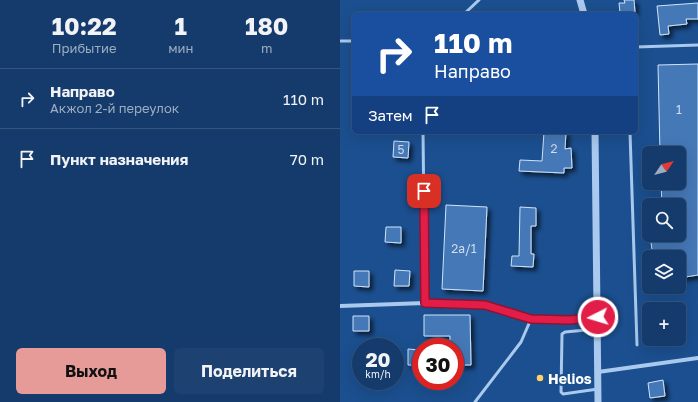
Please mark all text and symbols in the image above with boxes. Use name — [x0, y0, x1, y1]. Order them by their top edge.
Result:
text: 10:22 — [52, 11, 117, 40]
text: 1 — [175, 11, 187, 40]
text: 180 — [245, 11, 288, 40]
text: 110 m — [434, 26, 513, 59]
icon: right — [368, 28, 420, 80]
text: Прибытие — [52, 40, 116, 56]
text: мин — [168, 40, 193, 56]
text: m — [261, 40, 272, 56]
text: Направо — [434, 60, 511, 82]
text: Направо — [50, 82, 115, 100]
icon: right — [16, 88, 38, 110]
text: 110 m — [283, 90, 324, 108]
text: Акжол 2-й переулок — [50, 100, 179, 116]
house number: 1 — [676, 102, 682, 117]
icon: arrive — [421, 104, 443, 126]
text: Затем — [368, 106, 413, 124]
house number: 2 — [551, 141, 558, 156]
house number: 5 — [398, 142, 405, 157]
north arrow — [642, 146, 686, 190]
map controls — [642, 146, 686, 346]
icon: arrive — [16, 148, 38, 170]
text: Пункт назначения — [50, 150, 188, 168]
text: 70 m — [290, 150, 324, 168]
pin — [407, 174, 441, 208]
icon: arrive — [413, 180, 435, 202]
button: search — [642, 198, 686, 242]
house number: 2а/1 — [451, 241, 477, 256]
button: layers — [642, 250, 686, 294]
position arrow — [577, 296, 619, 338]
button: + — [642, 302, 686, 346]
speed limit sign: 30 — [412, 338, 464, 390]
text: 20 — [365, 347, 391, 371]
button: Выход — [16, 348, 166, 394]
button: Поделиться — [174, 348, 324, 394]
text: km/h — [365, 368, 391, 380]
place label: Helios — [548, 370, 592, 387]
marker: Helios — [535, 373, 545, 383]

